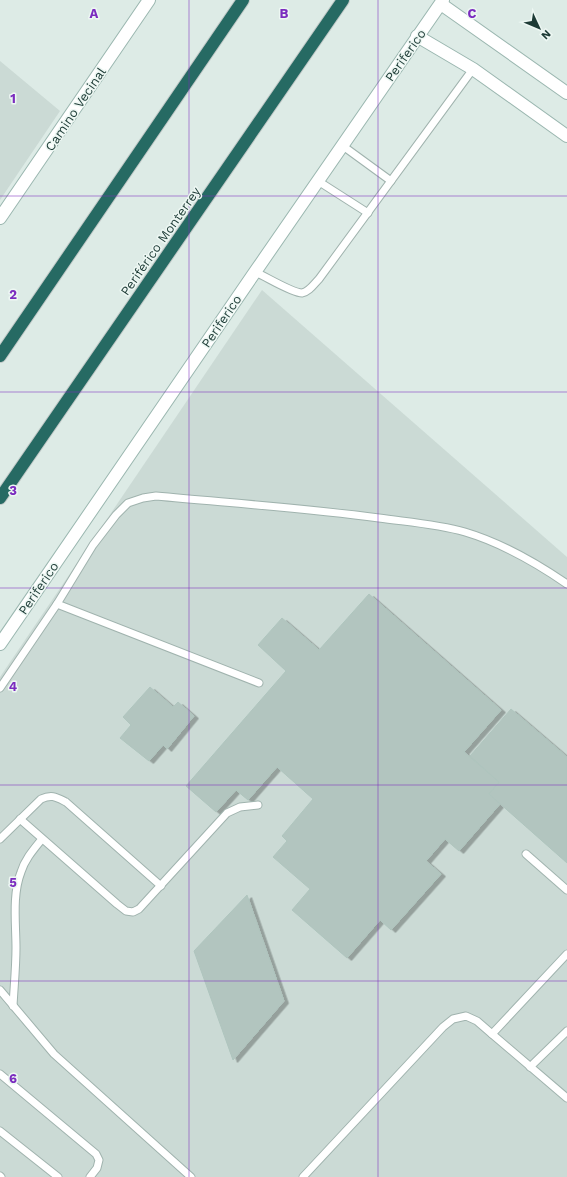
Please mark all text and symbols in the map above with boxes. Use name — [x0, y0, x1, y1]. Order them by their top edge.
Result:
text: A — [90, 6, 99, 21]
text: B — [280, 6, 289, 21]
text: C — [468, 6, 477, 21]
north arrow — [519, 8, 559, 48]
street label: Periferico — [382, 26, 429, 84]
text: N — [538, 27, 553, 42]
street label: Camino Vecinal — [42, 65, 109, 154]
text: 1 — [10, 91, 16, 106]
street label: Periférico Monterrey — [117, 184, 204, 298]
text: 2 — [9, 287, 17, 302]
street label: Periferico — [198, 292, 245, 350]
text: 3 — [9, 483, 17, 498]
street label: Periferico — [15, 559, 62, 617]
text: 4 — [9, 679, 18, 694]
text: 5 — [9, 875, 17, 890]
text: 6 — [9, 1071, 17, 1086]

